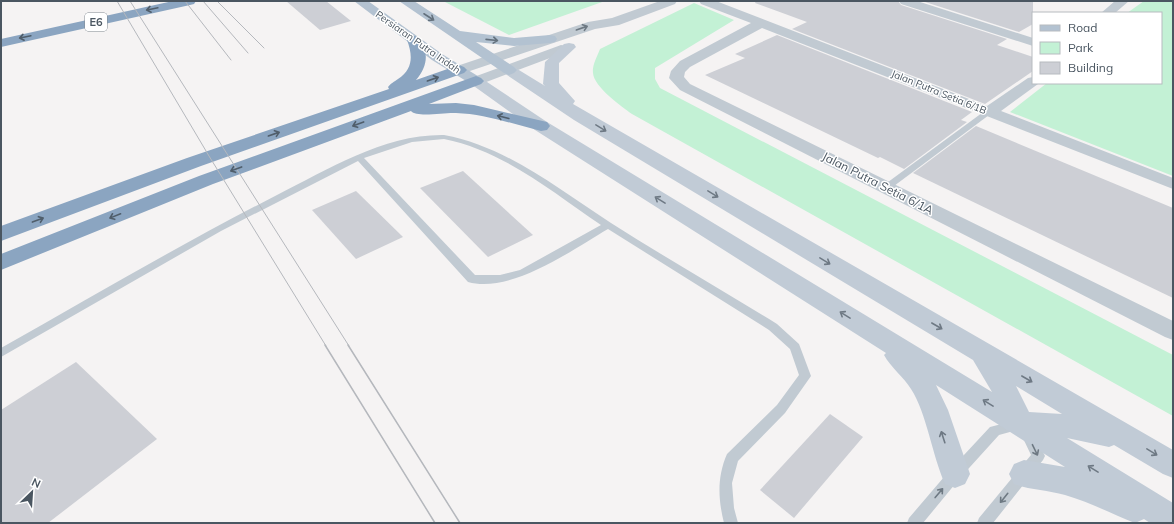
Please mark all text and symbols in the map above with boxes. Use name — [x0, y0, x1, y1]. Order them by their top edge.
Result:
one-way arrow — [146, 6, 159, 14]
street label: Persiaran Putra Indah — [373, 8, 463, 76]
legend — [1032, 12, 1162, 84]
road number: E6 — [85, 13, 107, 31]
one-way arrow — [423, 13, 434, 21]
text: Road — [1068, 20, 1097, 35]
one-way arrow — [575, 24, 587, 32]
one-way arrow — [19, 34, 32, 42]
one-way arrow — [485, 36, 498, 44]
text: Park — [1068, 40, 1094, 55]
text: Building — [1068, 60, 1113, 75]
street label: Jalan Putra Setia 6/1B — [889, 67, 989, 117]
one-way arrow — [427, 75, 440, 82]
one-way arrow — [496, 113, 509, 120]
one-way arrow — [353, 120, 365, 128]
one-way arrow — [595, 124, 606, 132]
one-way arrow — [267, 130, 279, 138]
street label: Jalan Putra Setia 6/1A — [820, 148, 936, 218]
one-way arrow — [231, 165, 243, 173]
one-way arrow — [707, 191, 719, 199]
one-way arrow — [655, 196, 666, 204]
one-way arrow — [110, 213, 122, 221]
one-way arrow — [31, 216, 43, 224]
one-way arrow — [819, 257, 831, 265]
one-way arrow — [839, 310, 851, 318]
one-way arrow — [931, 323, 943, 331]
one-way arrow — [1021, 375, 1033, 383]
one-way arrow — [983, 399, 994, 407]
one-way arrow — [939, 431, 946, 444]
one-way arrow — [1031, 444, 1039, 456]
one-way arrow — [1146, 449, 1158, 457]
one-way arrow — [1088, 465, 1099, 473]
north arrow — [12, 472, 52, 512]
text: N — [30, 475, 43, 491]
one-way arrow — [934, 488, 943, 499]
one-way arrow — [1000, 493, 1008, 504]

